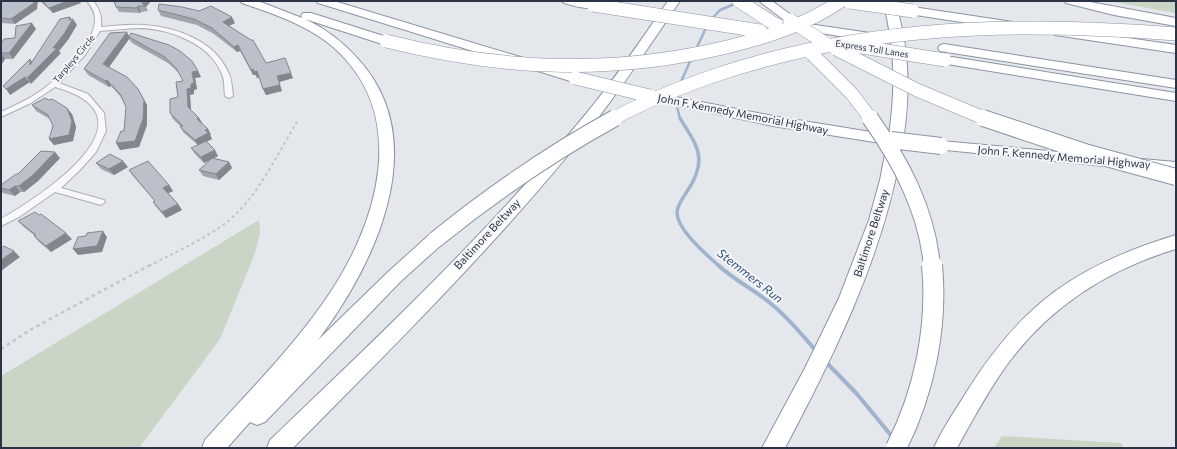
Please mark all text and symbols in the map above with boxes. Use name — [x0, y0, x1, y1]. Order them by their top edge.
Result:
street label: Tarpleys Circle — [50, 32, 97, 85]
street label: Express Toll Lanes — [835, 37, 910, 60]
street label: John F. Kennedy Memorial Highway — [657, 91, 830, 137]
street label: John F. Kennedy Memorial Highway — [977, 142, 1151, 172]
street label: Baltimore Beltway — [850, 187, 891, 278]
street label: Baltimore Beltway — [451, 196, 523, 272]
water label: Stemmers Run — [715, 245, 786, 305]

